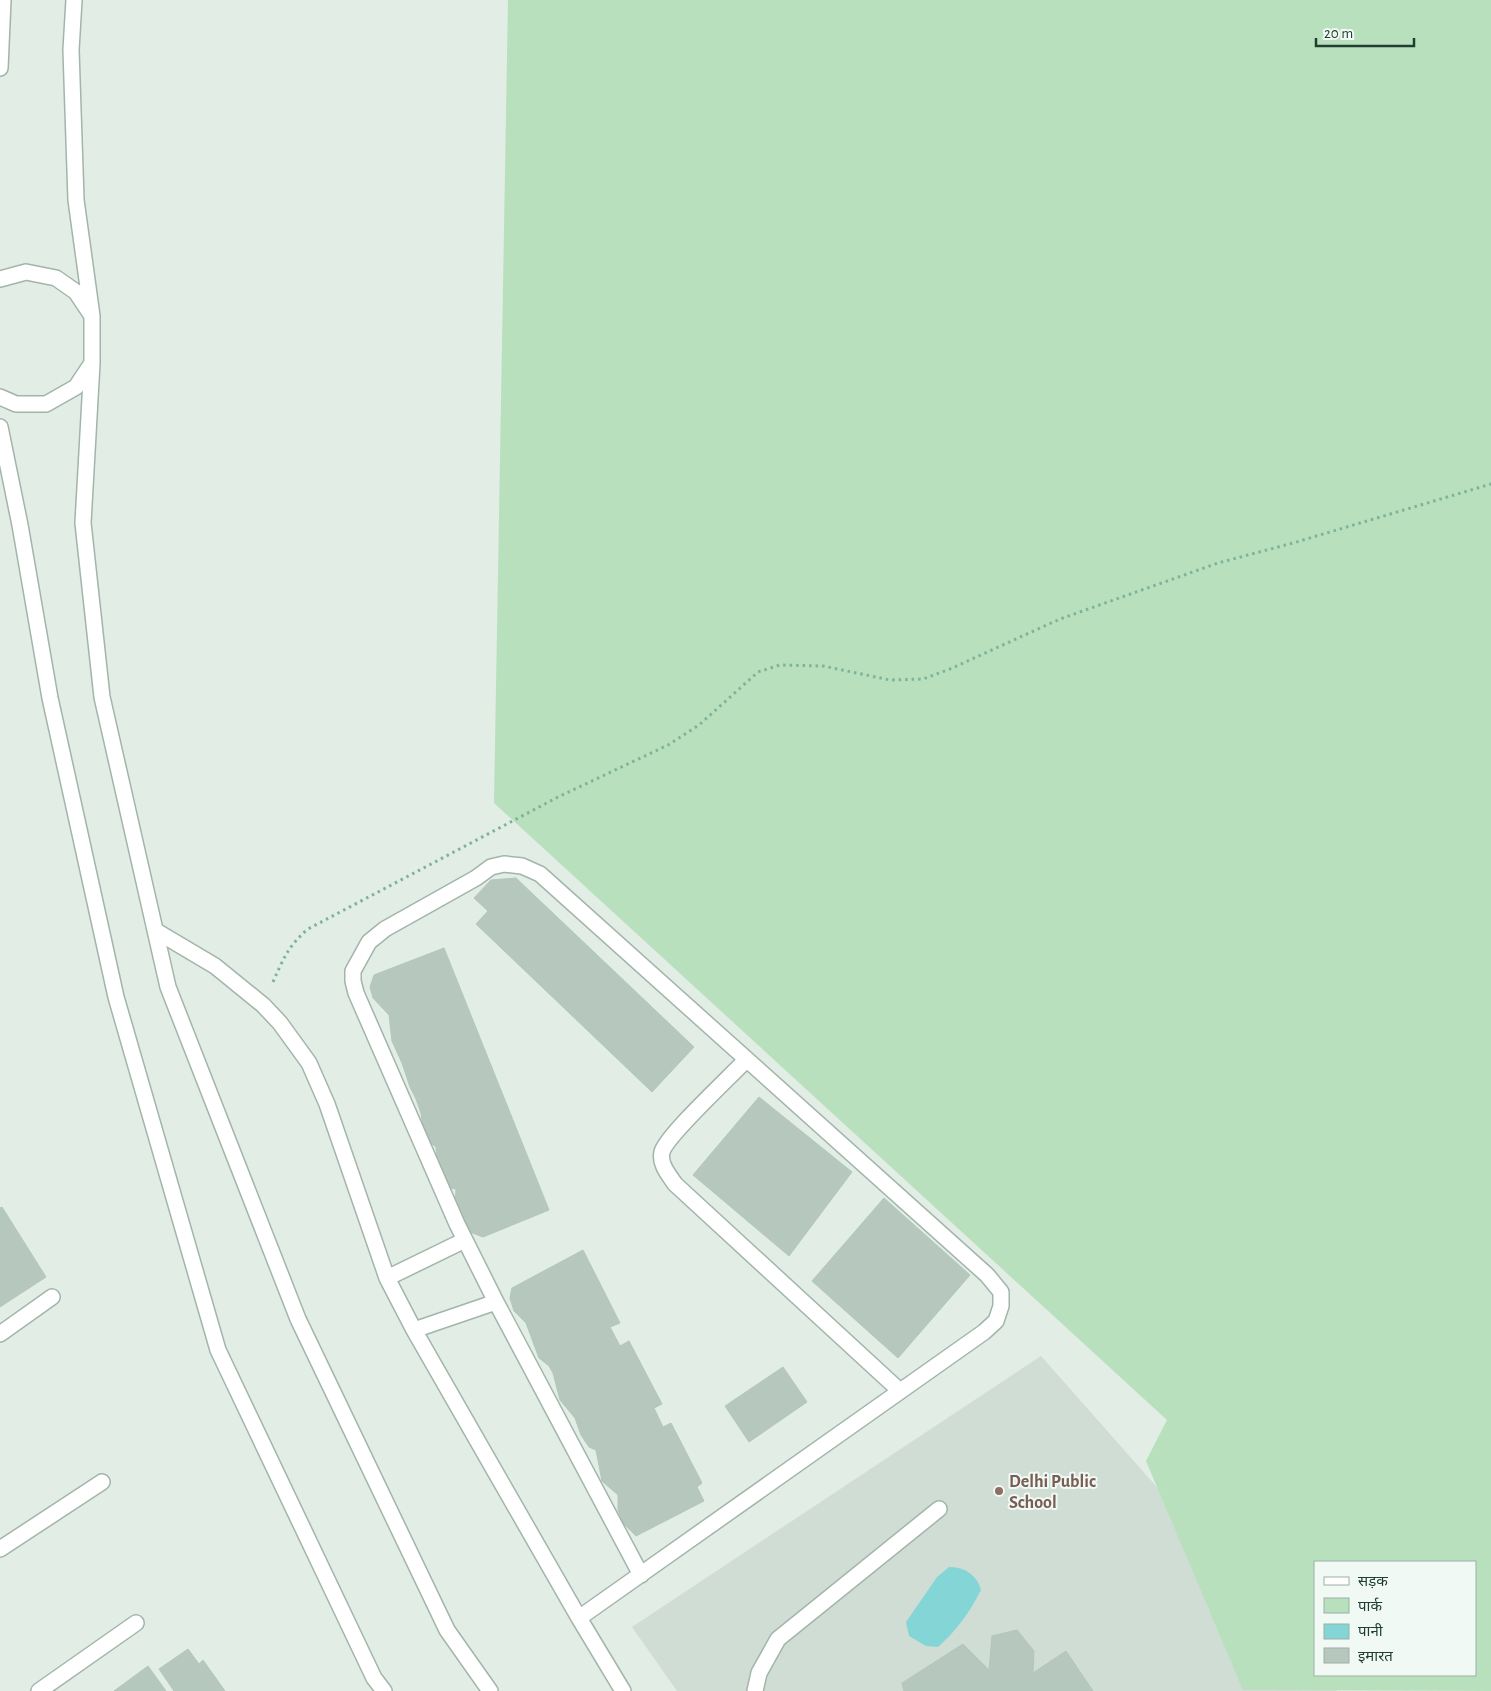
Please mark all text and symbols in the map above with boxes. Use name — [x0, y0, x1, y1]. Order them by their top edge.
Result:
scale bar — [1316, 15, 1414, 47]
text: 20 m — [1324, 26, 1353, 41]
place label: Delhi Public School — [1009, 1473, 1096, 1512]
marker: Delhi Public School — [993, 1485, 1005, 1497]
legend — [1314, 1561, 1476, 1676]
text: सड़क — [1358, 1574, 1388, 1589]
text: पार्क — [1358, 1597, 1382, 1614]
text: पानी — [1358, 1623, 1384, 1639]
text: इमारत — [1358, 1649, 1393, 1664]

